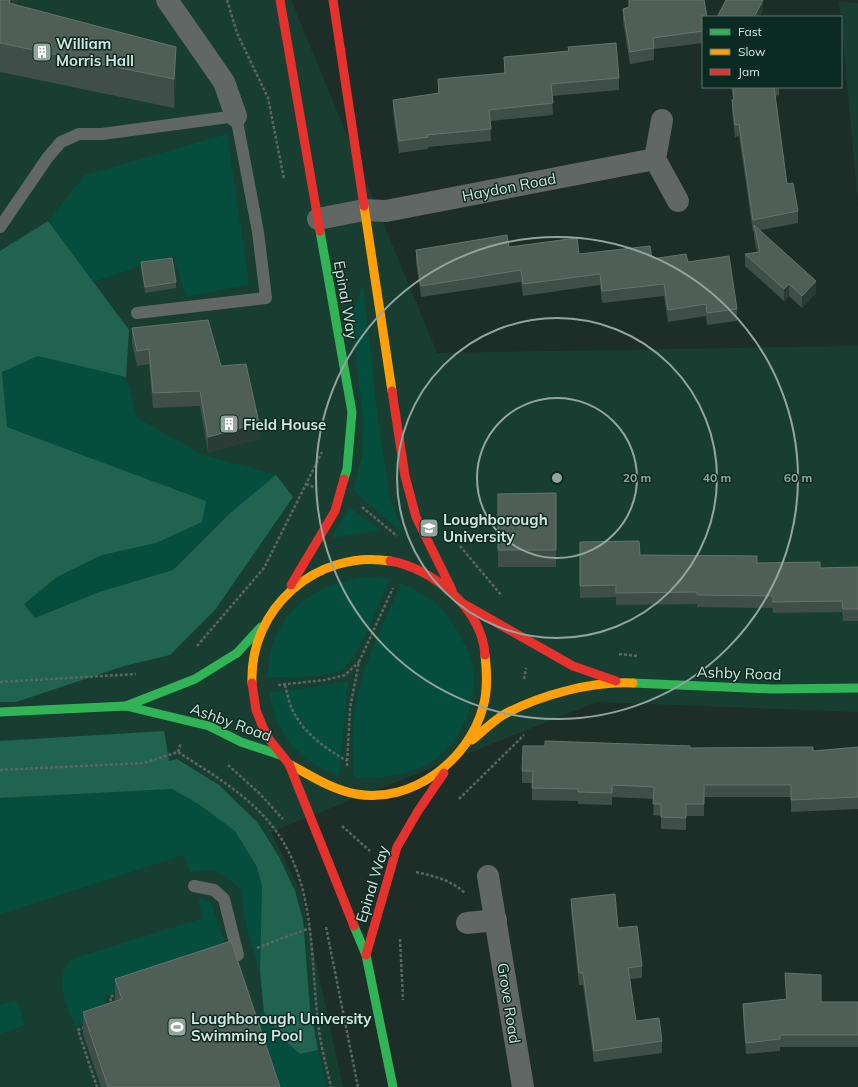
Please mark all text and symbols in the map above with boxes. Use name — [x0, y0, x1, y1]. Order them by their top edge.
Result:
legend — [702, 16, 842, 88]
text: Fast — [738, 24, 762, 39]
place label: William Morris Hall — [56, 34, 134, 70]
building icon: William Morris Hall — [31, 41, 53, 63]
text: Slow — [738, 44, 766, 59]
text: Jam — [738, 64, 760, 79]
street label: Haydon Road — [460, 169, 558, 205]
street label: Epinal Way — [330, 259, 362, 341]
building icon: Field House — [218, 413, 240, 435]
place label: Field House — [243, 415, 326, 434]
text: 20 m — [623, 470, 651, 485]
text: 40 m — [703, 470, 731, 485]
text: 60 m — [784, 470, 812, 485]
centre of rings — [550, 471, 564, 485]
place label: Loughborough University — [443, 510, 548, 546]
school or university icon: Loughborough University — [418, 517, 440, 539]
street label: Ashby Road — [696, 662, 782, 684]
street label: Ashby Road — [188, 699, 274, 745]
street label: Epinal Way — [351, 843, 393, 925]
street label: Grove Road — [493, 961, 525, 1045]
place label: Loughborough University Swimming Pool — [191, 1009, 372, 1045]
sports icon: Loughborough University Swimming Pool — [166, 1016, 188, 1038]

